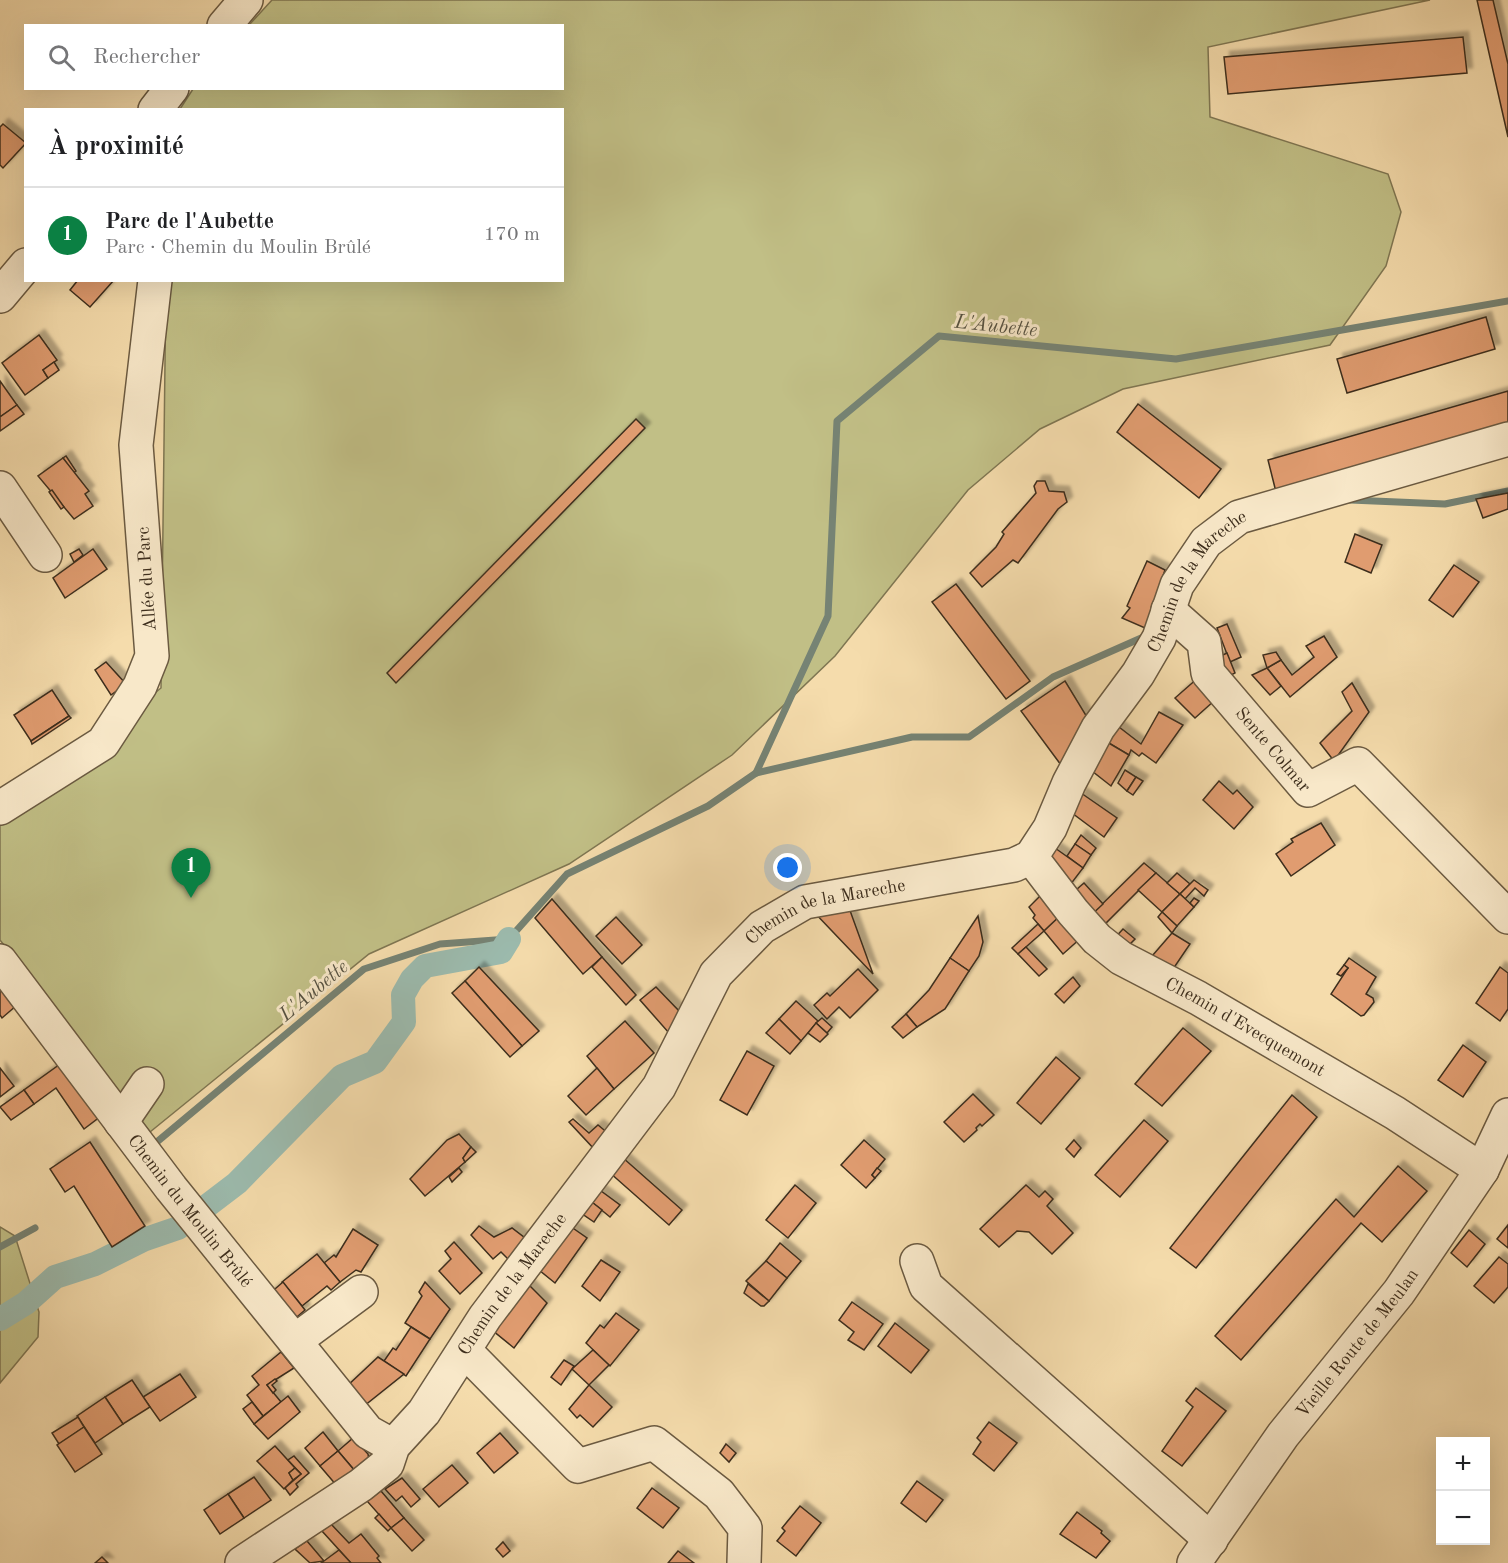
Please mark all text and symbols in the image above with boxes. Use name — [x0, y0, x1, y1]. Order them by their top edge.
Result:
search box — [24, 24, 564, 90]
icon: search — [45, 41, 78, 74]
text: Rechercher — [93, 46, 200, 68]
text: À proximité — [48, 134, 184, 160]
text: Parc de l'Aubette — [105, 211, 274, 233]
text: 1 — [62, 225, 73, 245]
text: 170 m — [484, 225, 540, 245]
text: Parc · Chemin du Moulin Brûlé — [105, 238, 371, 258]
water label: L'Aubette — [952, 313, 1038, 341]
street label: Chemin de la Mareche — [1144, 507, 1248, 656]
street label: Allée du Parc — [134, 526, 160, 632]
street label: Sente Colmar — [1232, 704, 1314, 796]
pin: 1 — [172, 848, 210, 898]
your location — [773, 853, 802, 882]
street label: Chemin de la Mareche — [742, 876, 907, 948]
water label: L'Aubette — [275, 957, 353, 1027]
street label: Chemin d'Evecquemont — [1162, 975, 1328, 1080]
street label: Chemin du Moulin Brûlé — [124, 1132, 255, 1291]
street label: Chemin de la Mareche — [455, 1210, 570, 1359]
street label: Vieille Route de Meulan — [1293, 1266, 1422, 1421]
map controls — [1436, 1437, 1490, 1545]
button: + — [1436, 1437, 1490, 1491]
button: − — [1436, 1491, 1490, 1545]

